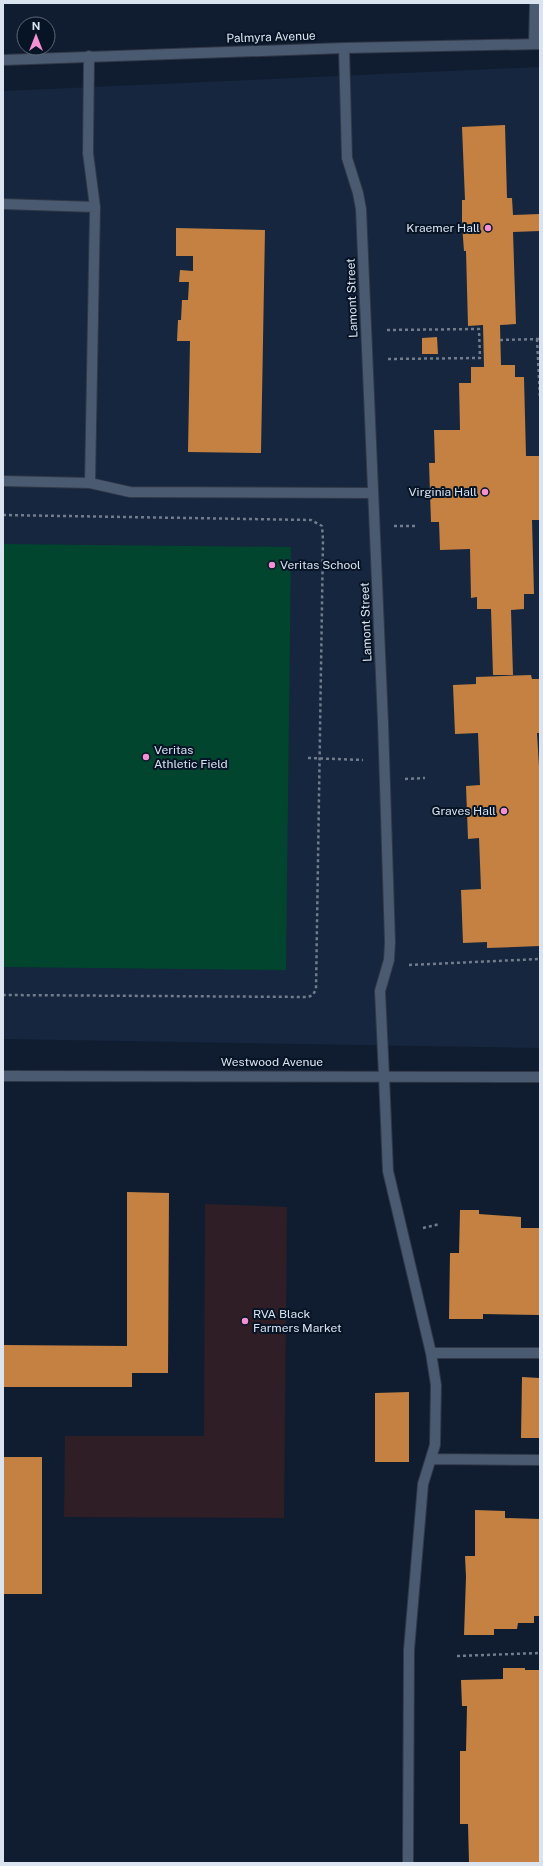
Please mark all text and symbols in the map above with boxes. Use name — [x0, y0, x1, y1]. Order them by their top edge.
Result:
north arrow — [16, 16, 56, 56]
text: N — [32, 20, 40, 32]
street label: Palmyra Avenue — [226, 28, 316, 46]
place label: Kraemer Hall — [406, 221, 480, 235]
marker: Kraemer Hall — [483, 223, 493, 233]
street label: Lamont Street — [344, 258, 360, 338]
place label: Virginia Hall — [409, 485, 477, 499]
marker: Virginia Hall — [480, 487, 490, 497]
place label: Veritas School — [280, 558, 361, 572]
marker: Veritas School — [267, 560, 277, 570]
street label: Lamont Street — [358, 582, 374, 662]
place label: Veritas Athletic Field — [154, 743, 228, 771]
marker: Veritas Athletic Field — [141, 752, 151, 762]
place label: Graves Hall — [432, 804, 496, 818]
marker: Graves Hall — [499, 806, 509, 816]
street label: Westwood Avenue — [221, 1055, 323, 1069]
place label: RVA Black Farmers Market — [253, 1307, 342, 1335]
marker: RVA Black Farmers Market — [240, 1316, 250, 1326]

